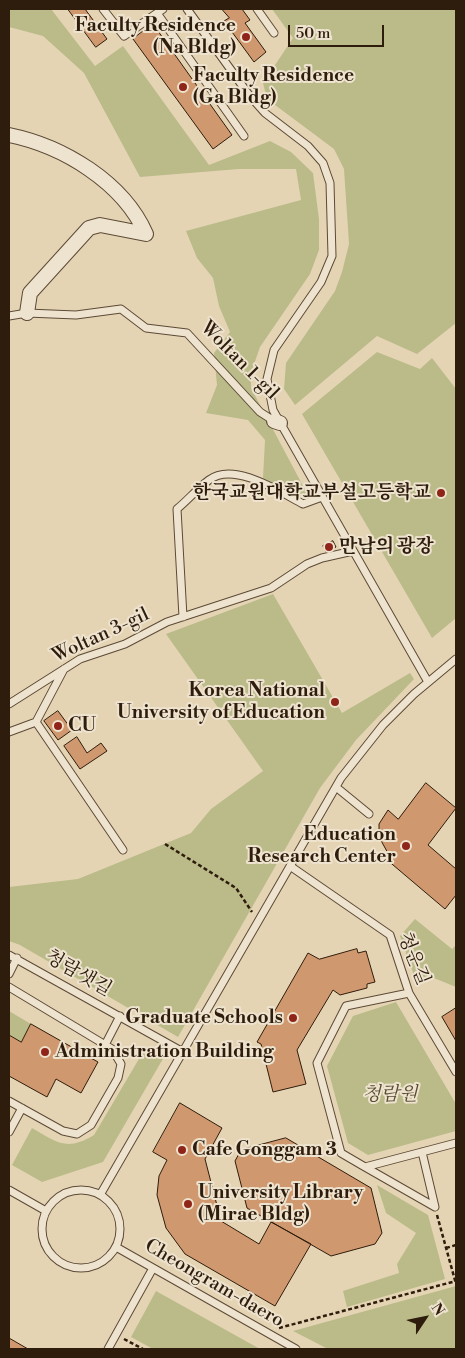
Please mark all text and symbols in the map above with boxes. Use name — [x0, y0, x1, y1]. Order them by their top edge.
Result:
place label: Faculty Residence (Na Bldg) — [75, 15, 236, 59]
scale bar — [290, 15, 386, 47]
text: 50 m — [296, 24, 330, 43]
marker: Faculty Residence (Na Bldg) — [240, 31, 252, 43]
place label: Faculty Residence (Ga Bldg) — [193, 65, 354, 109]
marker: Faculty Residence (Ga Bldg) — [177, 81, 189, 93]
street label: Woltan 1-gil — [195, 317, 283, 405]
place label: 한국교원대학교부설고등학교 — [192, 482, 431, 504]
marker: 한국교원대학교부설고등학교 — [435, 487, 447, 499]
place label: 만남의 광장 — [339, 536, 434, 558]
marker: 만남의 광장 — [323, 541, 335, 553]
street label: Woltan 3-gil — [49, 604, 153, 668]
place label: Korea National University of Education — [117, 680, 325, 724]
marker: Korea National University of Education — [329, 696, 341, 708]
place label: CU — [68, 715, 96, 737]
marker: CU — [52, 720, 64, 732]
place label: Education Research Center — [247, 824, 396, 868]
marker: Education Research Center — [400, 840, 412, 852]
street label: 청운길 — [392, 929, 434, 989]
street label: 청람샛길 — [41, 946, 115, 1002]
place label: Graduate Schools — [125, 1007, 283, 1029]
marker: Graduate Schools — [287, 1012, 299, 1024]
place label: Administration Building — [55, 1041, 274, 1063]
marker: Administration Building — [39, 1046, 51, 1058]
park label: 청람원 — [362, 1084, 418, 1106]
place label: Cafe Gonggam 3 — [192, 1139, 337, 1161]
marker: Cafe Gonggam 3 — [176, 1144, 188, 1156]
place label: University Library (Mirae Bldg) — [198, 1182, 363, 1226]
marker: University Library (Mirae Bldg) — [182, 1198, 194, 1210]
street label: Cheongram-daero — [140, 1235, 288, 1333]
north arrow — [400, 1293, 450, 1343]
text: N — [427, 1300, 448, 1319]

